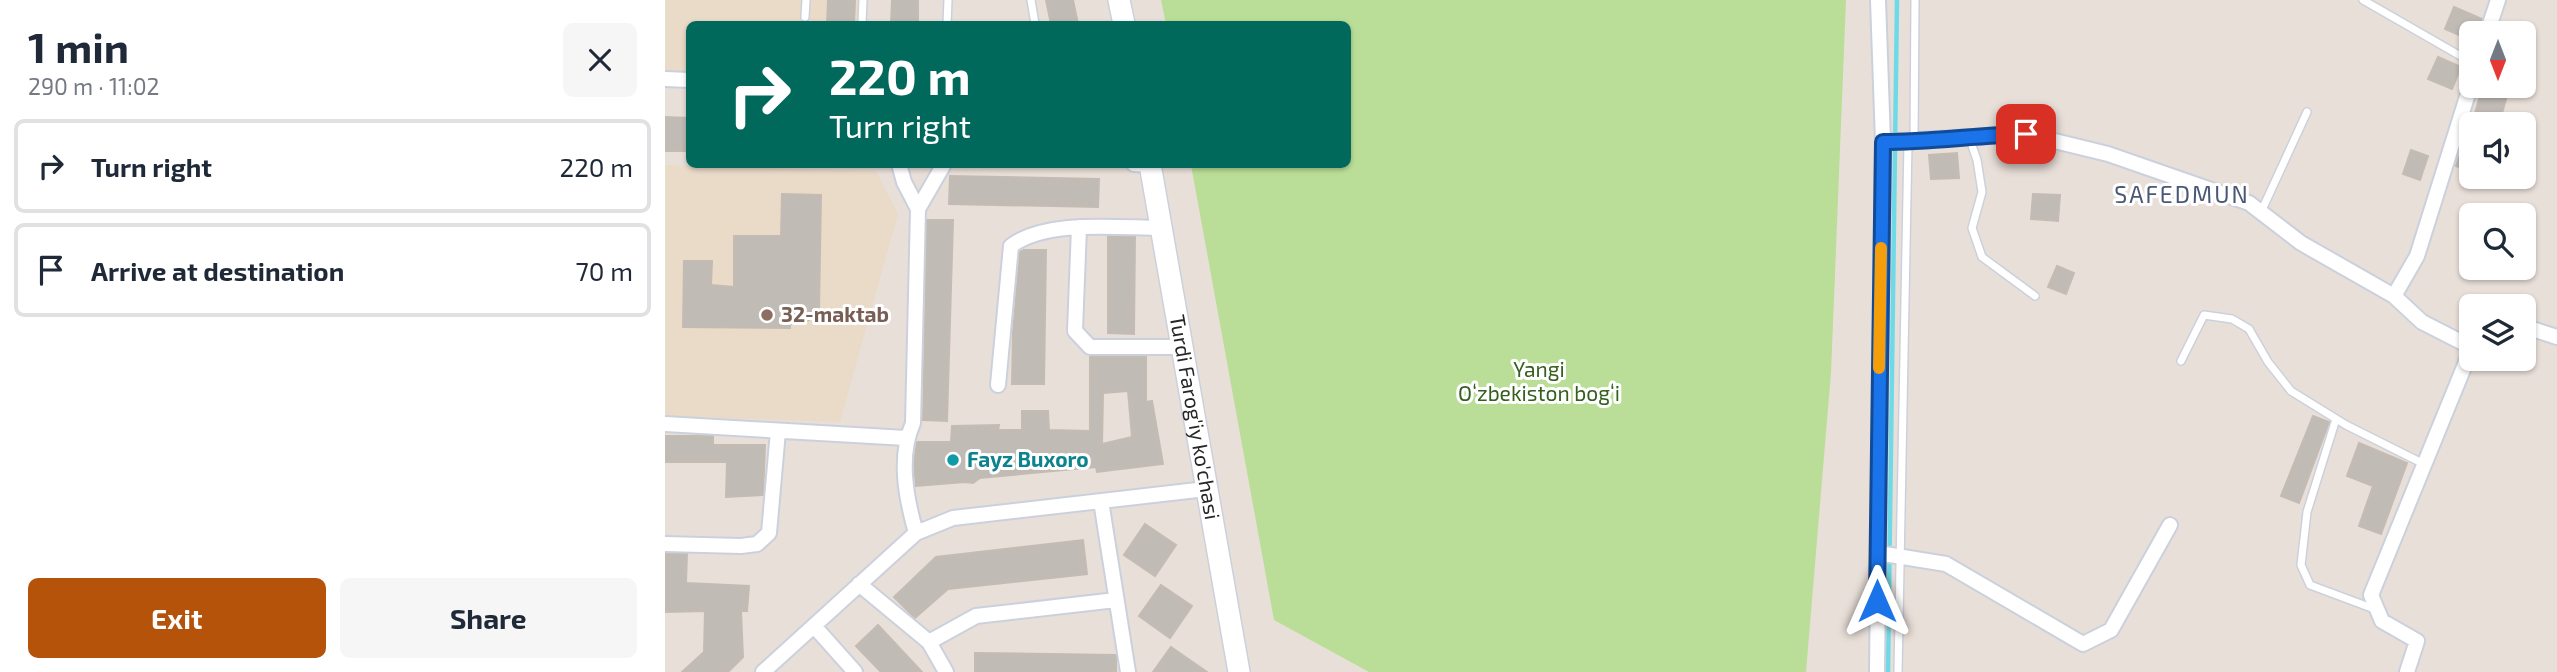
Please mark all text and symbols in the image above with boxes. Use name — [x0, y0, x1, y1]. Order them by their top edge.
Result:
text: 1 min — [28, 21, 129, 71]
north arrow — [2459, 21, 2536, 98]
map controls — [2459, 21, 2536, 371]
button: close — [563, 23, 637, 97]
text: 220 m — [829, 46, 971, 105]
icon: right — [714, 49, 805, 140]
text: 290 m · 11:02 — [28, 72, 159, 100]
pin — [1996, 104, 2056, 164]
text: Turn right — [829, 106, 971, 144]
button: sound — [2459, 112, 2536, 189]
icon: arrive — [2007, 115, 2045, 153]
icon: right — [32, 147, 70, 185]
text: Turn right — [91, 151, 212, 182]
text: 220 m — [560, 151, 633, 182]
district label: SAFEDMUN — [2114, 180, 2250, 208]
button: search — [2459, 203, 2536, 280]
icon: arrive — [32, 251, 70, 289]
text: Arrive at destination — [91, 255, 344, 286]
text: 70 m — [575, 255, 633, 286]
button: layers — [2459, 294, 2536, 371]
place label: 32-maktab — [781, 301, 889, 326]
marker: 32-maktab — [759, 307, 775, 323]
street label: Turdi Farog'iy ko'chasi — [1166, 313, 1226, 521]
park label: Yangi Oʻzbekiston bogʻi — [1458, 356, 1620, 405]
place label: Fayz Buxoro — [967, 446, 1089, 472]
marker: Fayz Buxoro — [945, 452, 961, 468]
position arrow — [1840, 564, 1914, 638]
button: Exit — [28, 578, 326, 658]
button: Share — [340, 578, 637, 658]

